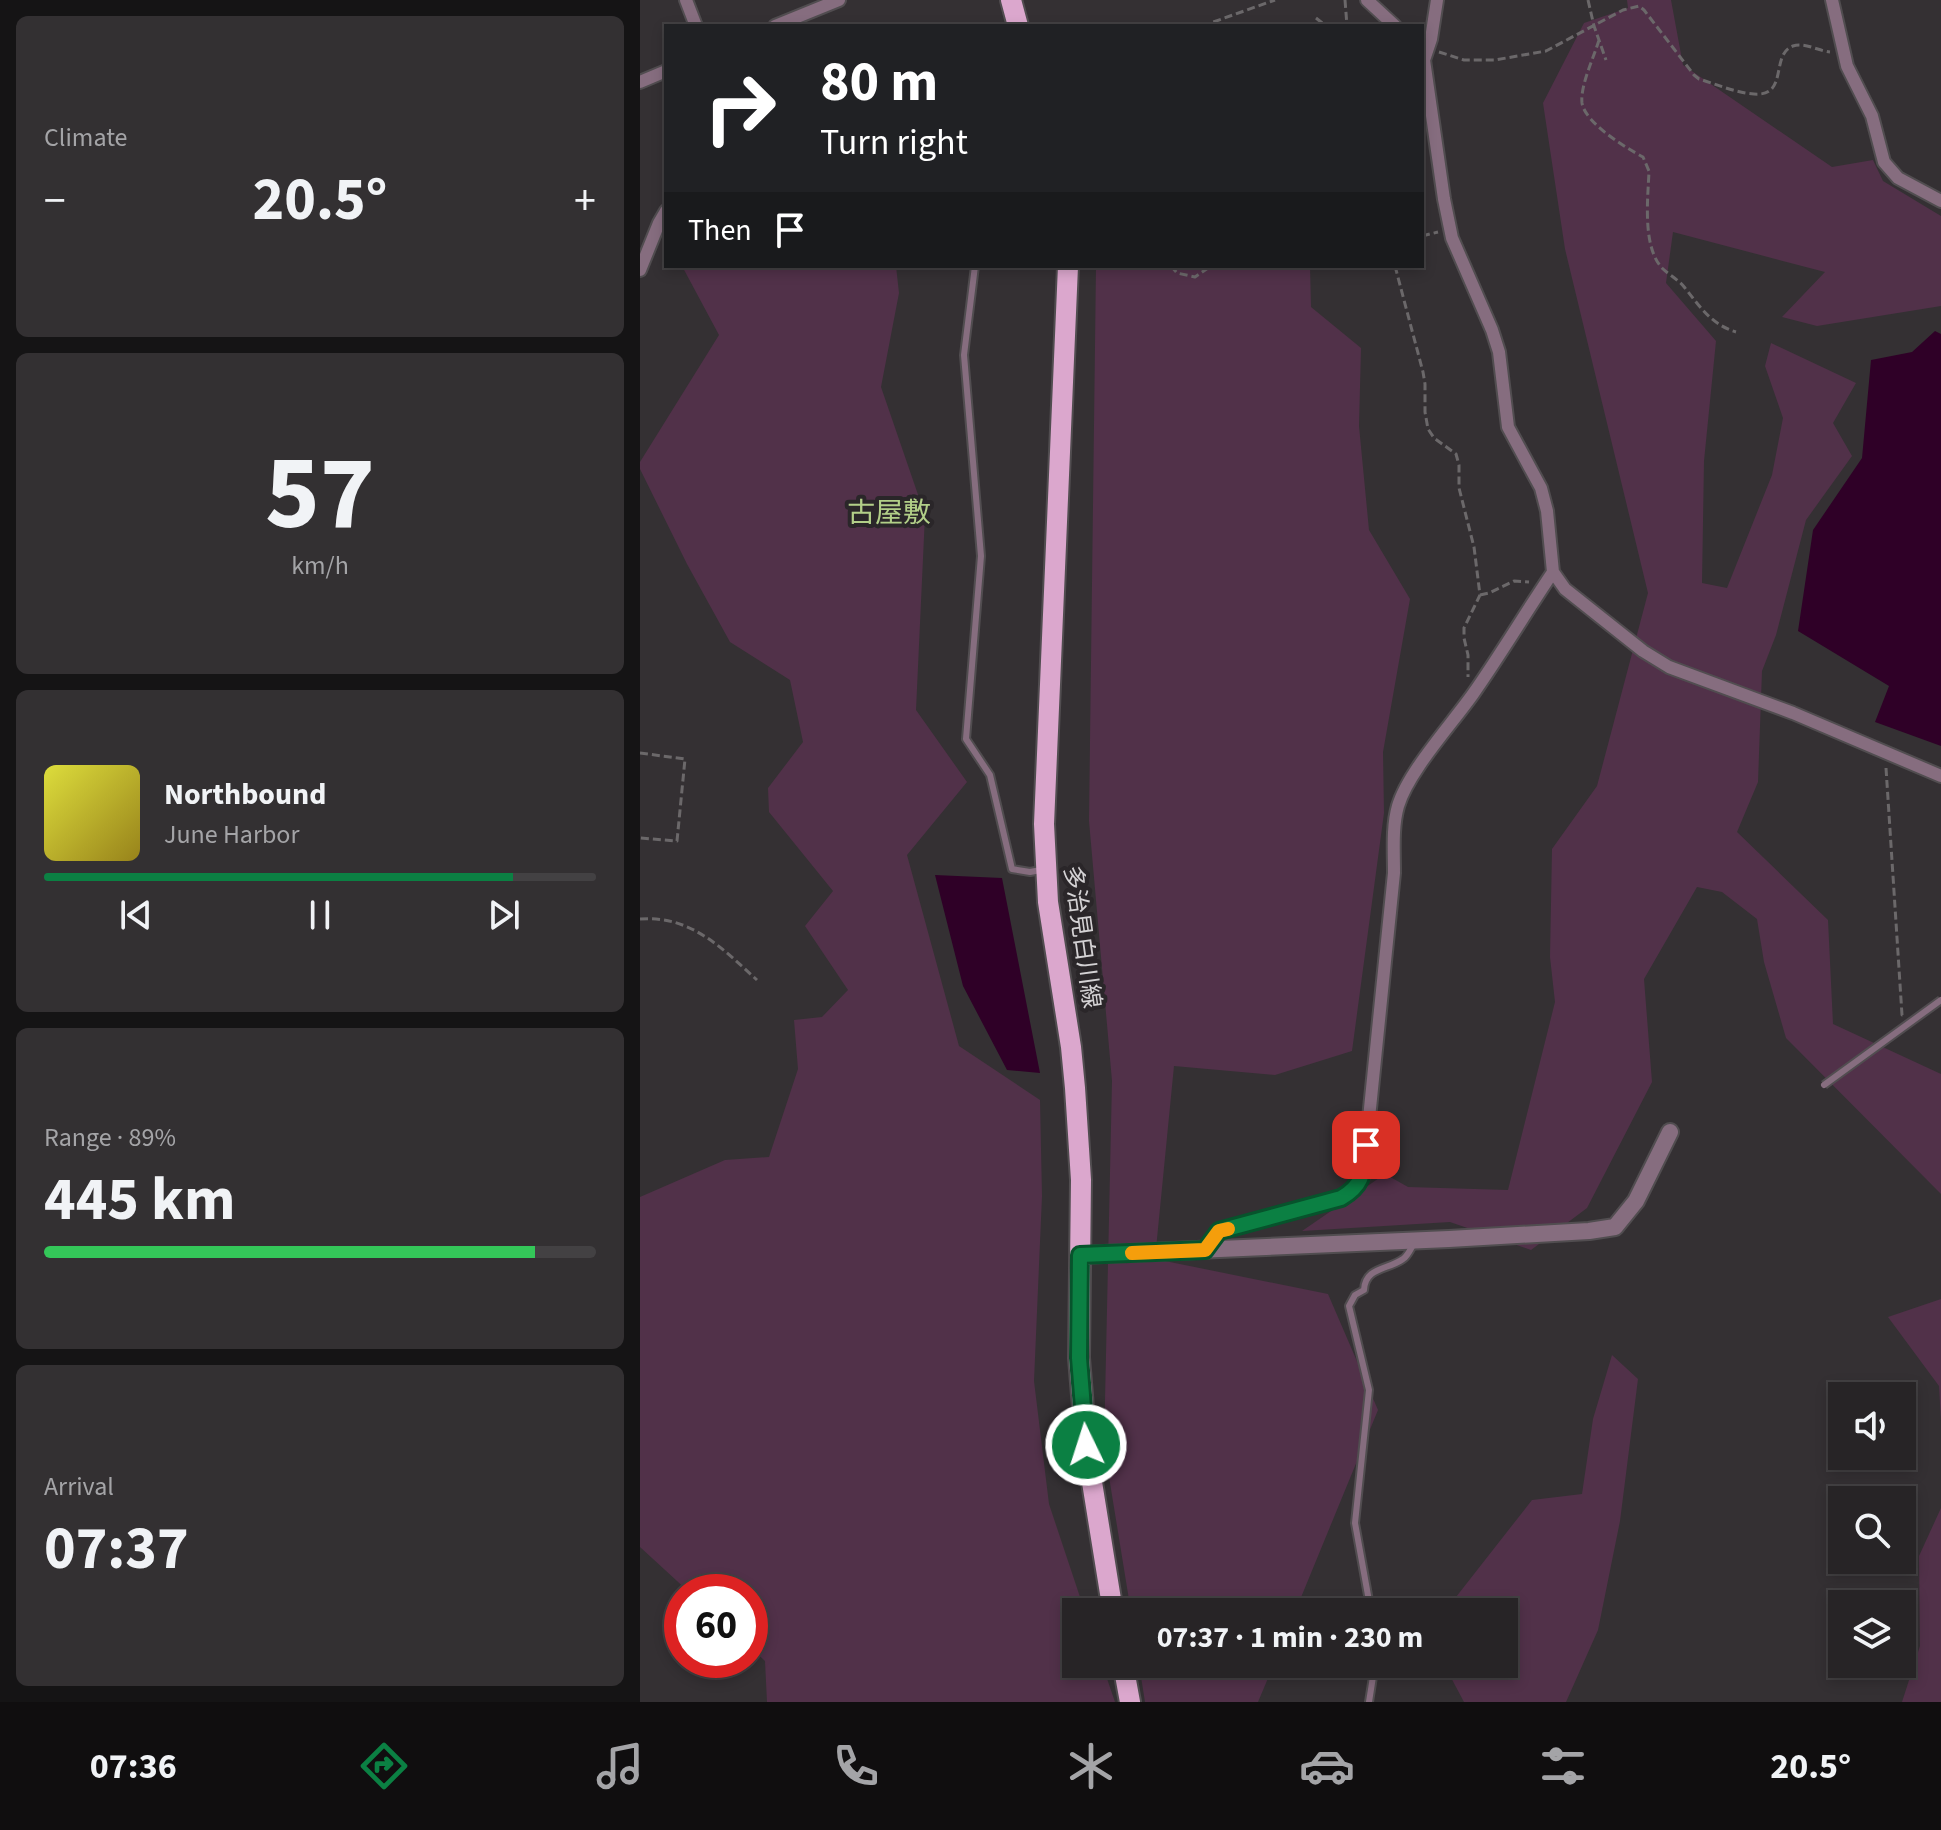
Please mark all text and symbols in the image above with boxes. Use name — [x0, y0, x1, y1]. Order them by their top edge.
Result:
text: 80 m — [820, 43, 938, 122]
icon: right — [688, 56, 792, 160]
text: Turn right — [820, 117, 968, 168]
text: Climate — [44, 119, 128, 156]
text: 20.5° — [253, 158, 387, 243]
text: − — [44, 170, 66, 233]
text: + — [574, 170, 596, 233]
icon: arrive — [768, 208, 812, 252]
text: Then — [688, 209, 752, 252]
text: 57 — [265, 421, 375, 569]
district label: 古屋敷 — [847, 493, 931, 533]
text: km/h — [291, 547, 349, 584]
text: Northbound — [164, 773, 326, 816]
text: June Harbor — [164, 816, 300, 853]
street label: 多治見白川線 — [1055, 863, 1109, 1011]
icon: previous — [114, 893, 158, 937]
icon: pause — [298, 893, 342, 937]
icon: next — [482, 893, 526, 937]
pin — [1332, 1111, 1400, 1179]
text: Range · 89% — [44, 1119, 176, 1156]
icon: arrive — [1344, 1123, 1388, 1167]
text: 445 km — [44, 1158, 235, 1243]
map controls — [1828, 1382, 1916, 1678]
button: sound — [1828, 1382, 1916, 1470]
position arrow — [1044, 1403, 1128, 1487]
text: Arrival — [44, 1468, 114, 1505]
button: search — [1828, 1486, 1916, 1574]
text: 07:37 — [44, 1507, 189, 1592]
speed limit sign: 60 — [664, 1574, 768, 1678]
button: layers — [1828, 1590, 1916, 1678]
text: 07:37 · 1 min · 230 m — [1157, 1616, 1423, 1659]
icon: directions — [356, 1738, 412, 1794]
icon: music — [592, 1738, 648, 1794]
icon: phone — [828, 1738, 884, 1794]
icon: climate — [1063, 1738, 1119, 1794]
icon: car — [1299, 1738, 1355, 1794]
icon: filters — [1535, 1738, 1591, 1794]
text: 07:36 — [90, 1741, 177, 1792]
text: 20.5° — [1770, 1741, 1851, 1792]

